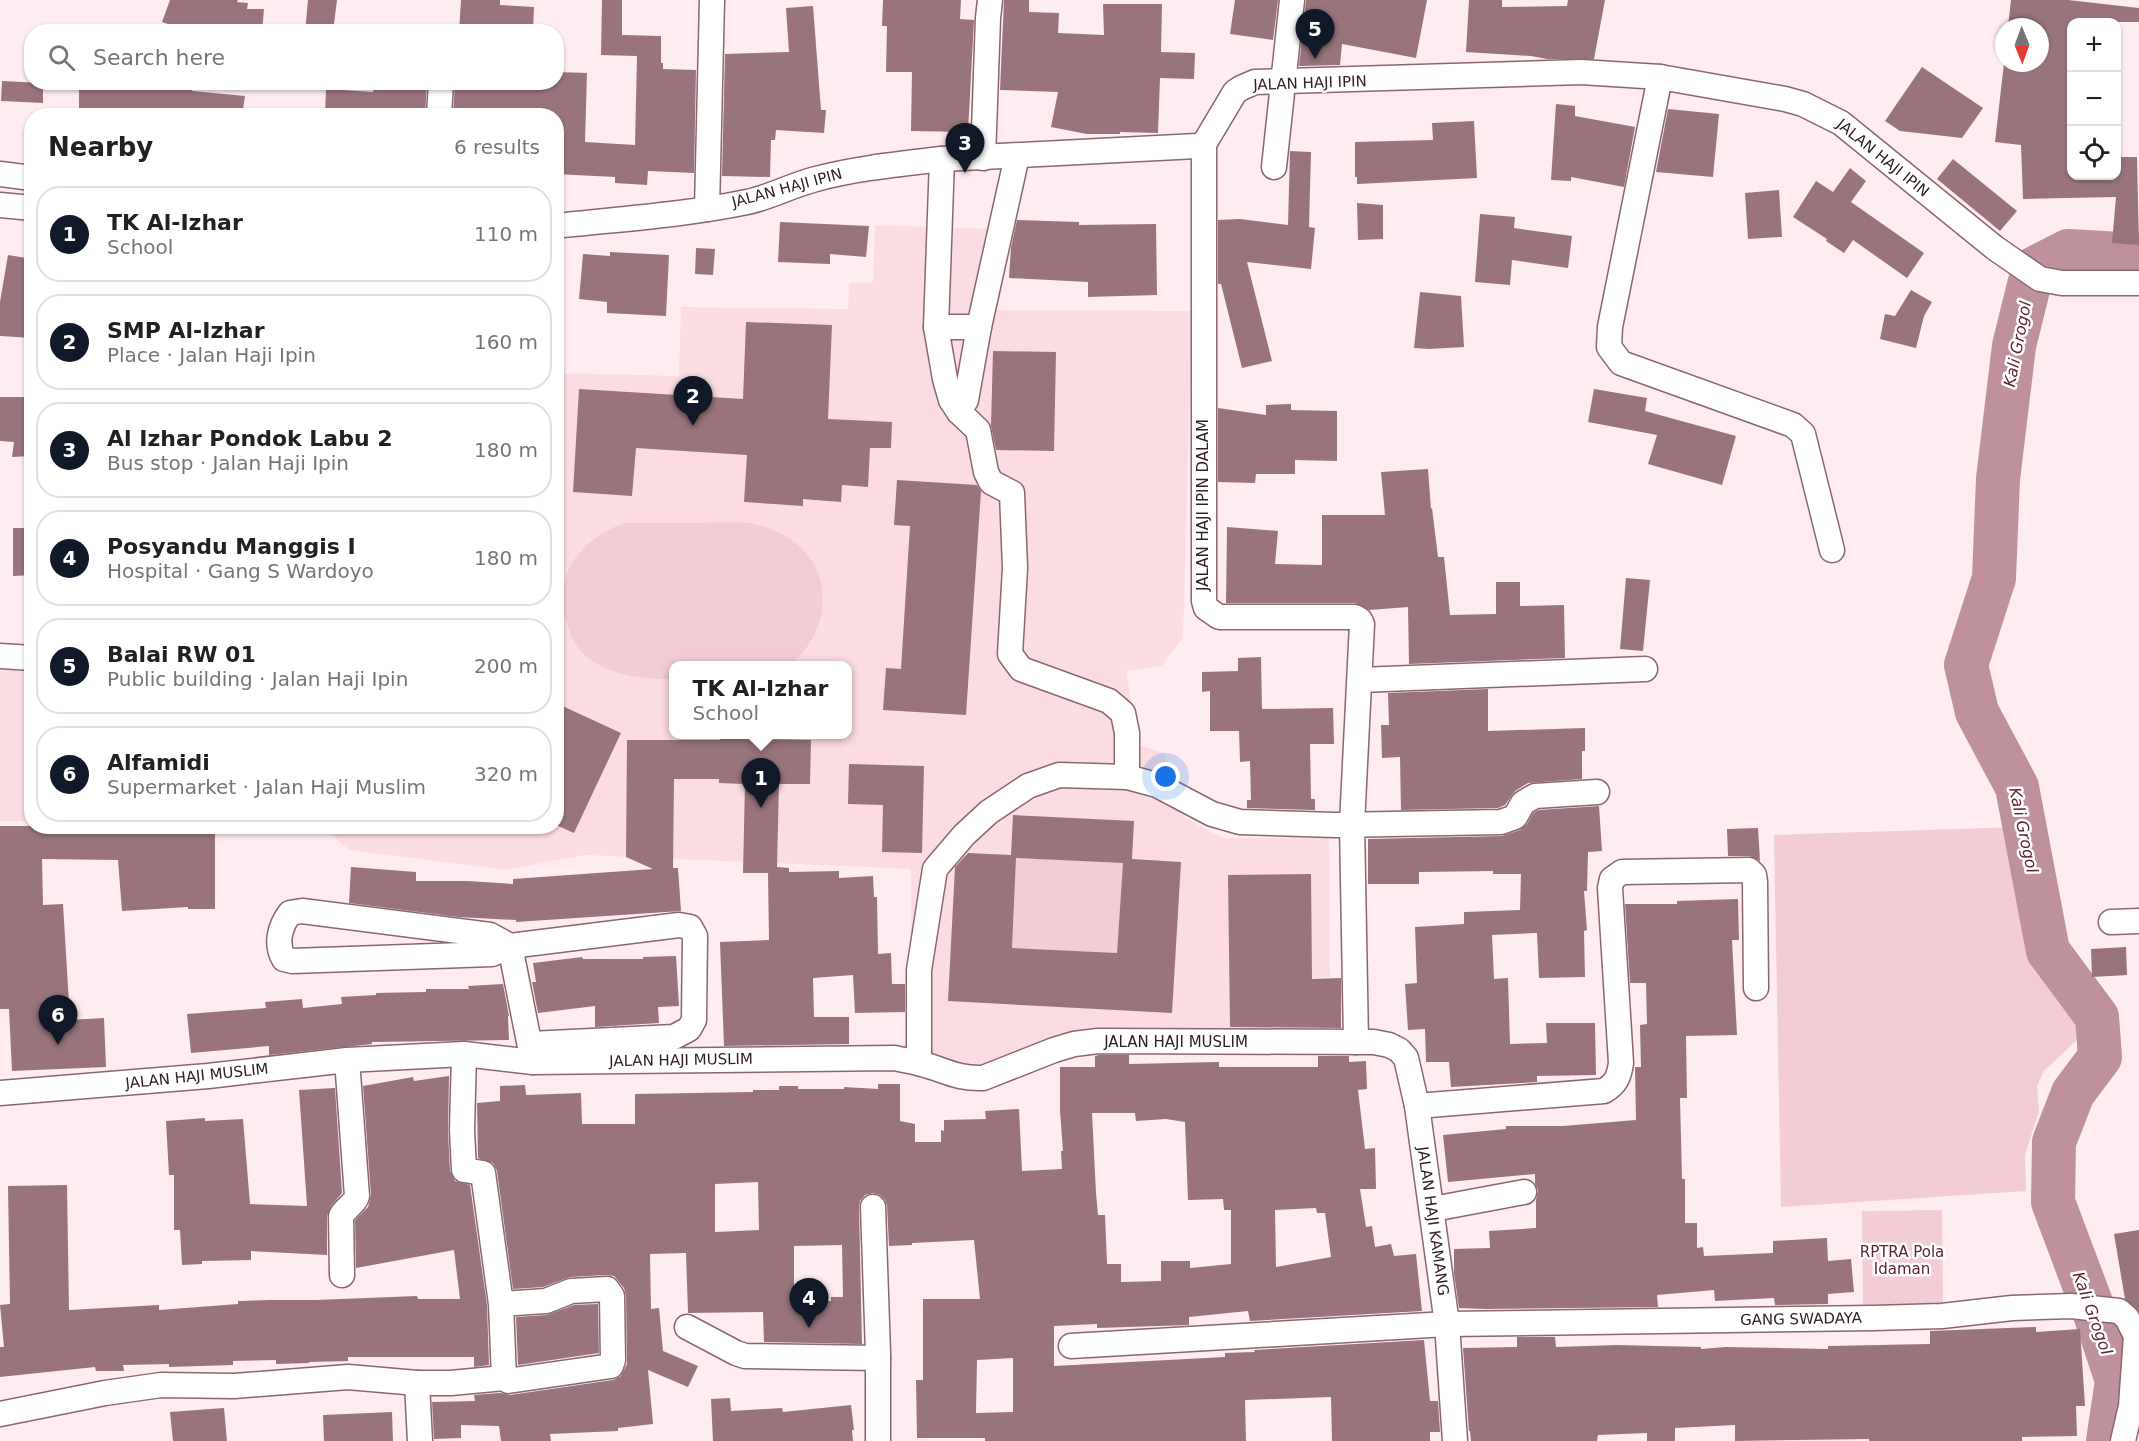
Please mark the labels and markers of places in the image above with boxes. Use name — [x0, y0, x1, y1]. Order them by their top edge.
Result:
pin: 5 — [1296, 10, 1334, 59]
pin: 3 — [946, 124, 984, 173]
pin: 2 — [674, 376, 712, 426]
pin: 1 — [742, 758, 780, 808]
pin: 6 — [38, 996, 78, 1045]
pin: 4 — [790, 1278, 828, 1328]

